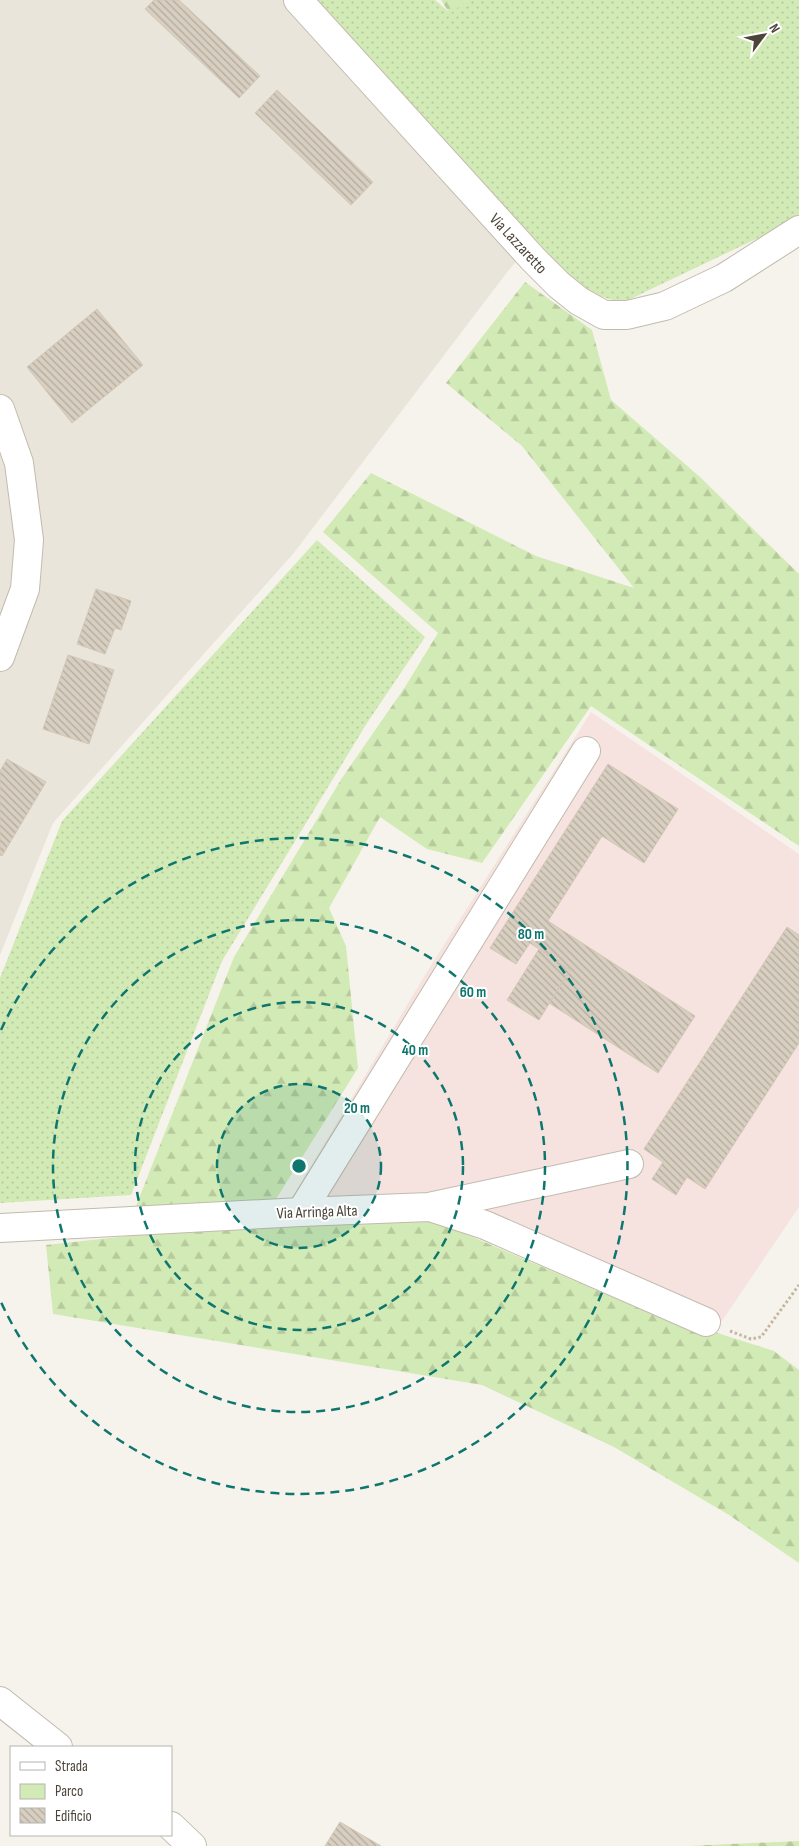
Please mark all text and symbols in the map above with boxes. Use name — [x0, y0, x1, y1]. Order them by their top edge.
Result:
north arrow — [739, 10, 789, 60]
text: N — [765, 21, 784, 36]
street label: Via Lazzaretto — [485, 210, 551, 278]
text: 80 m — [518, 925, 544, 944]
text: 60 m — [460, 983, 486, 1002]
text: 40 m — [402, 1041, 428, 1060]
text: 20 m — [344, 1099, 370, 1118]
centre of rings — [290, 1157, 308, 1175]
street label: Via Arringa Alta — [276, 1202, 358, 1223]
legend — [10, 1746, 172, 1836]
text: Strada — [55, 1757, 88, 1776]
text: Parco — [55, 1782, 83, 1801]
text: Edificio — [55, 1807, 92, 1826]

